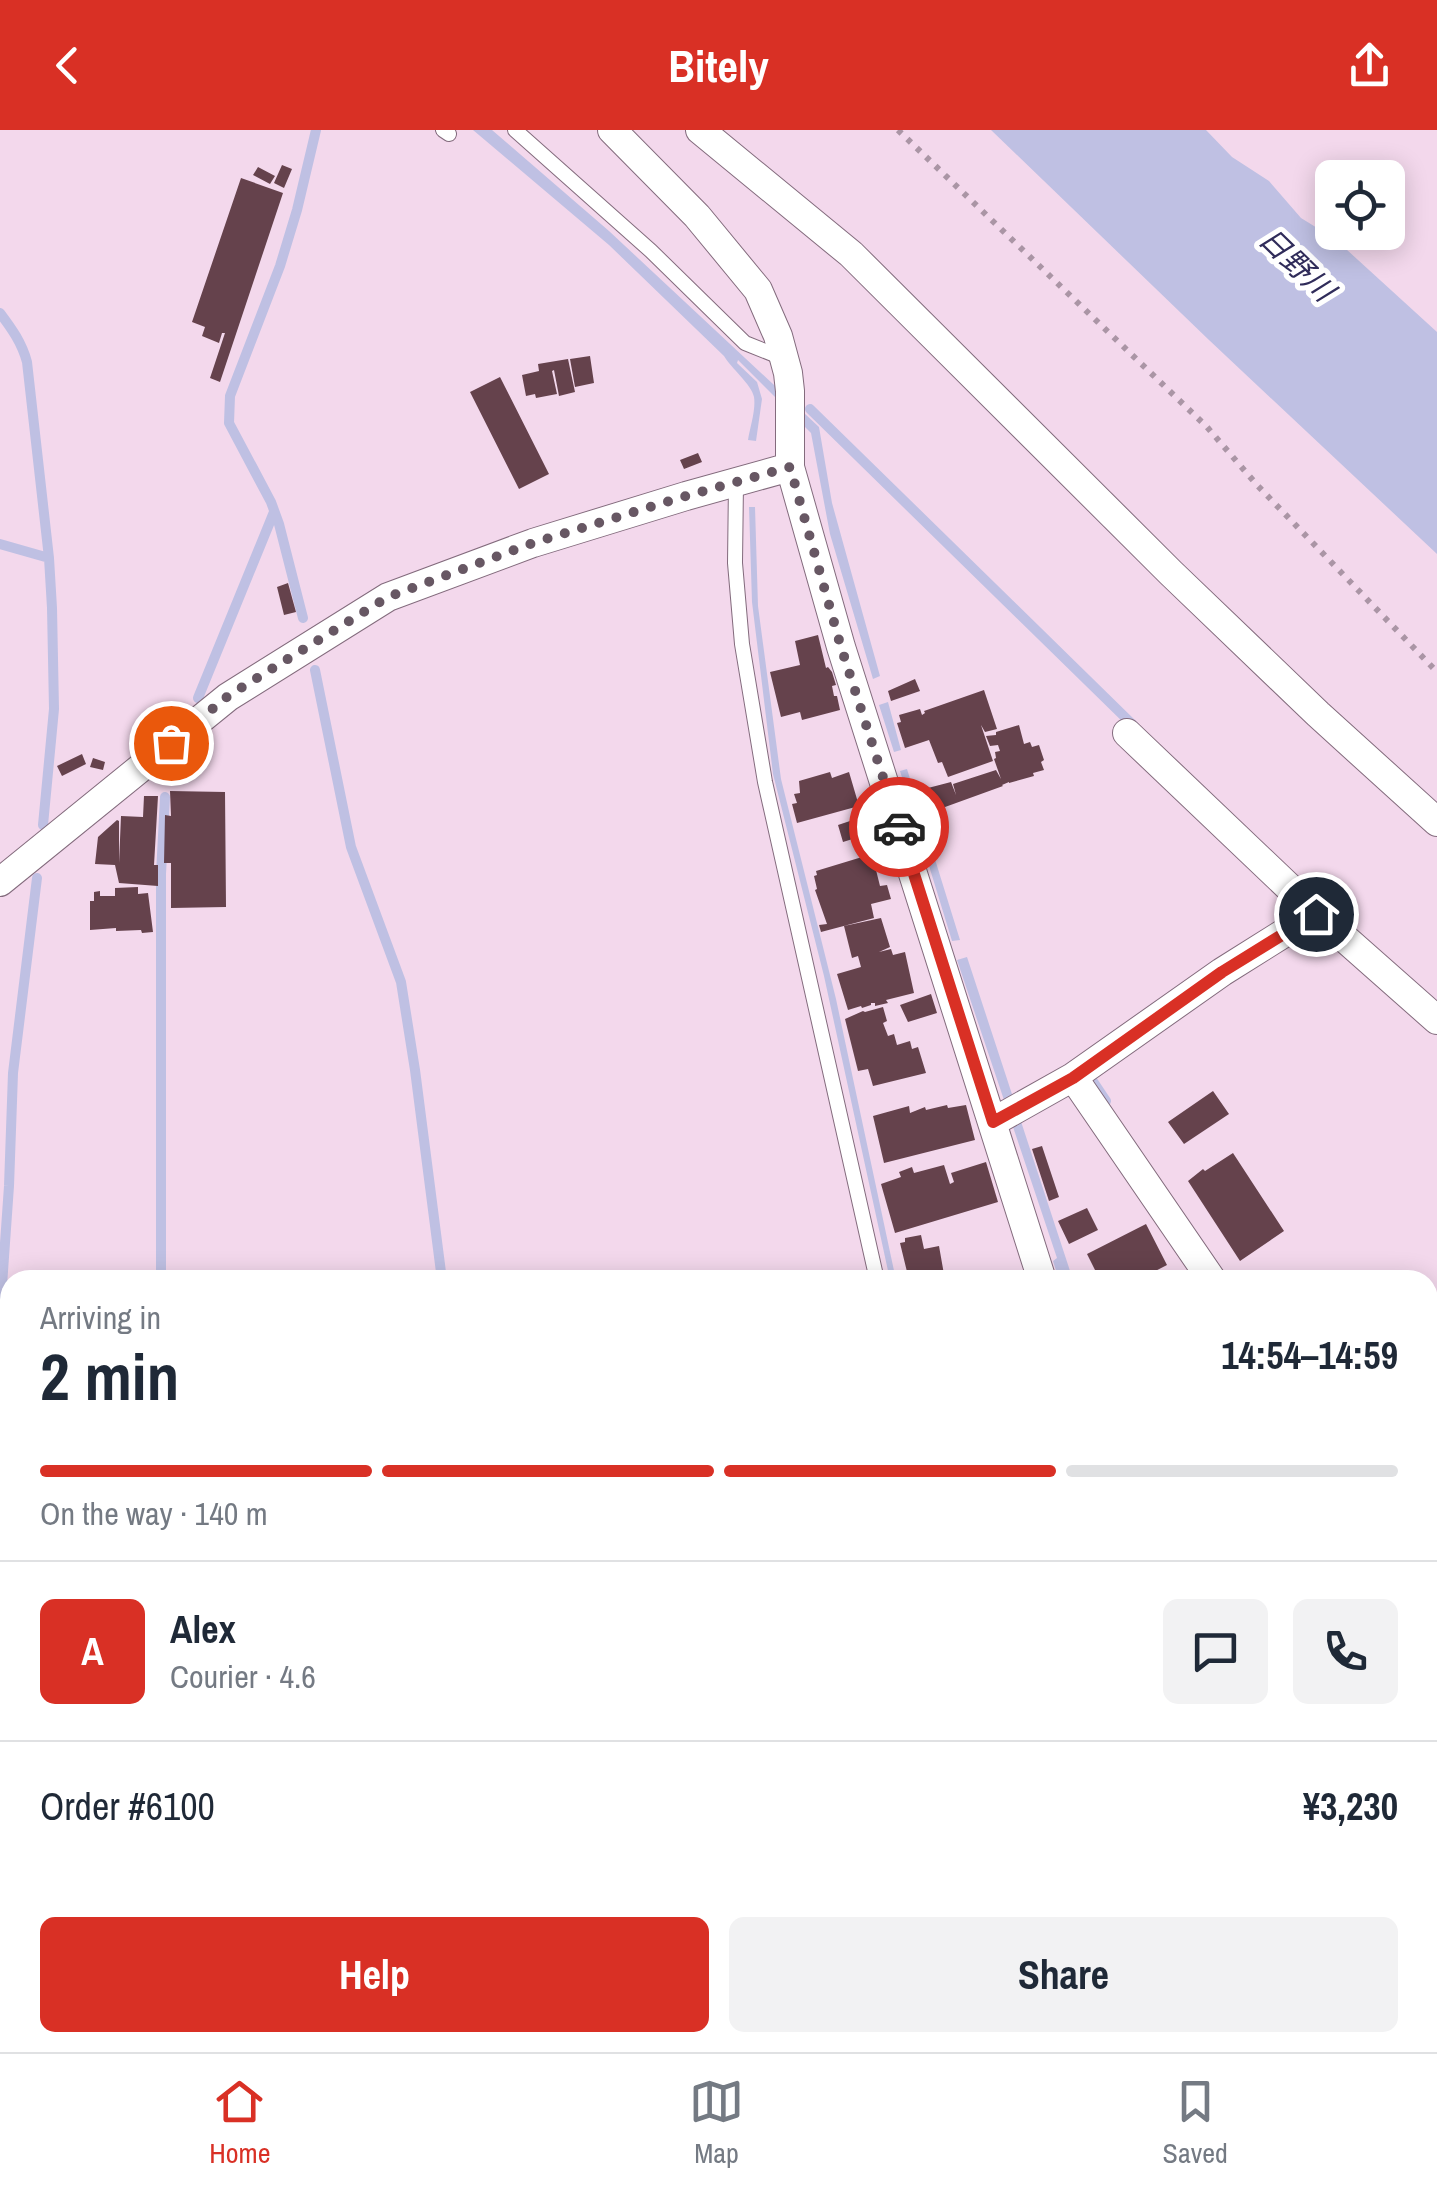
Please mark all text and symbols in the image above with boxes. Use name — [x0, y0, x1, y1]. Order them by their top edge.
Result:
text: Bitely — [668, 35, 769, 96]
icon: back — [40, 38, 95, 93]
icon: share — [1342, 38, 1397, 93]
map controls — [1315, 160, 1405, 250]
button: locate — [1315, 160, 1405, 250]
water label: 日野川 — [1251, 218, 1345, 312]
pin — [129, 701, 214, 786]
icon: bag — [144, 716, 199, 771]
courier — [849, 777, 949, 877]
icon: car — [872, 800, 927, 855]
pin — [1274, 872, 1359, 957]
icon: home — [1289, 887, 1344, 942]
text: Arriving in — [40, 1296, 161, 1339]
text: 14:54–14:59 — [1221, 1330, 1398, 1381]
text: 2 min — [40, 1333, 179, 1420]
text: On the way · 140 m — [40, 1492, 268, 1535]
button: chat — [1163, 1599, 1268, 1704]
button: phone — [1293, 1599, 1398, 1704]
text: Alex — [170, 1604, 236, 1655]
text: A — [81, 1626, 104, 1677]
text: Courier · 4.6 — [170, 1655, 316, 1698]
text: Order #6100 — [40, 1781, 215, 1832]
text: ¥3,230 — [1303, 1781, 1398, 1832]
button: Help — [40, 1917, 709, 2032]
button: Share — [729, 1917, 1398, 2032]
tab: Home — [209, 2074, 271, 2172]
tab: Map — [689, 2074, 744, 2172]
tab: Saved — [1163, 2074, 1228, 2172]

